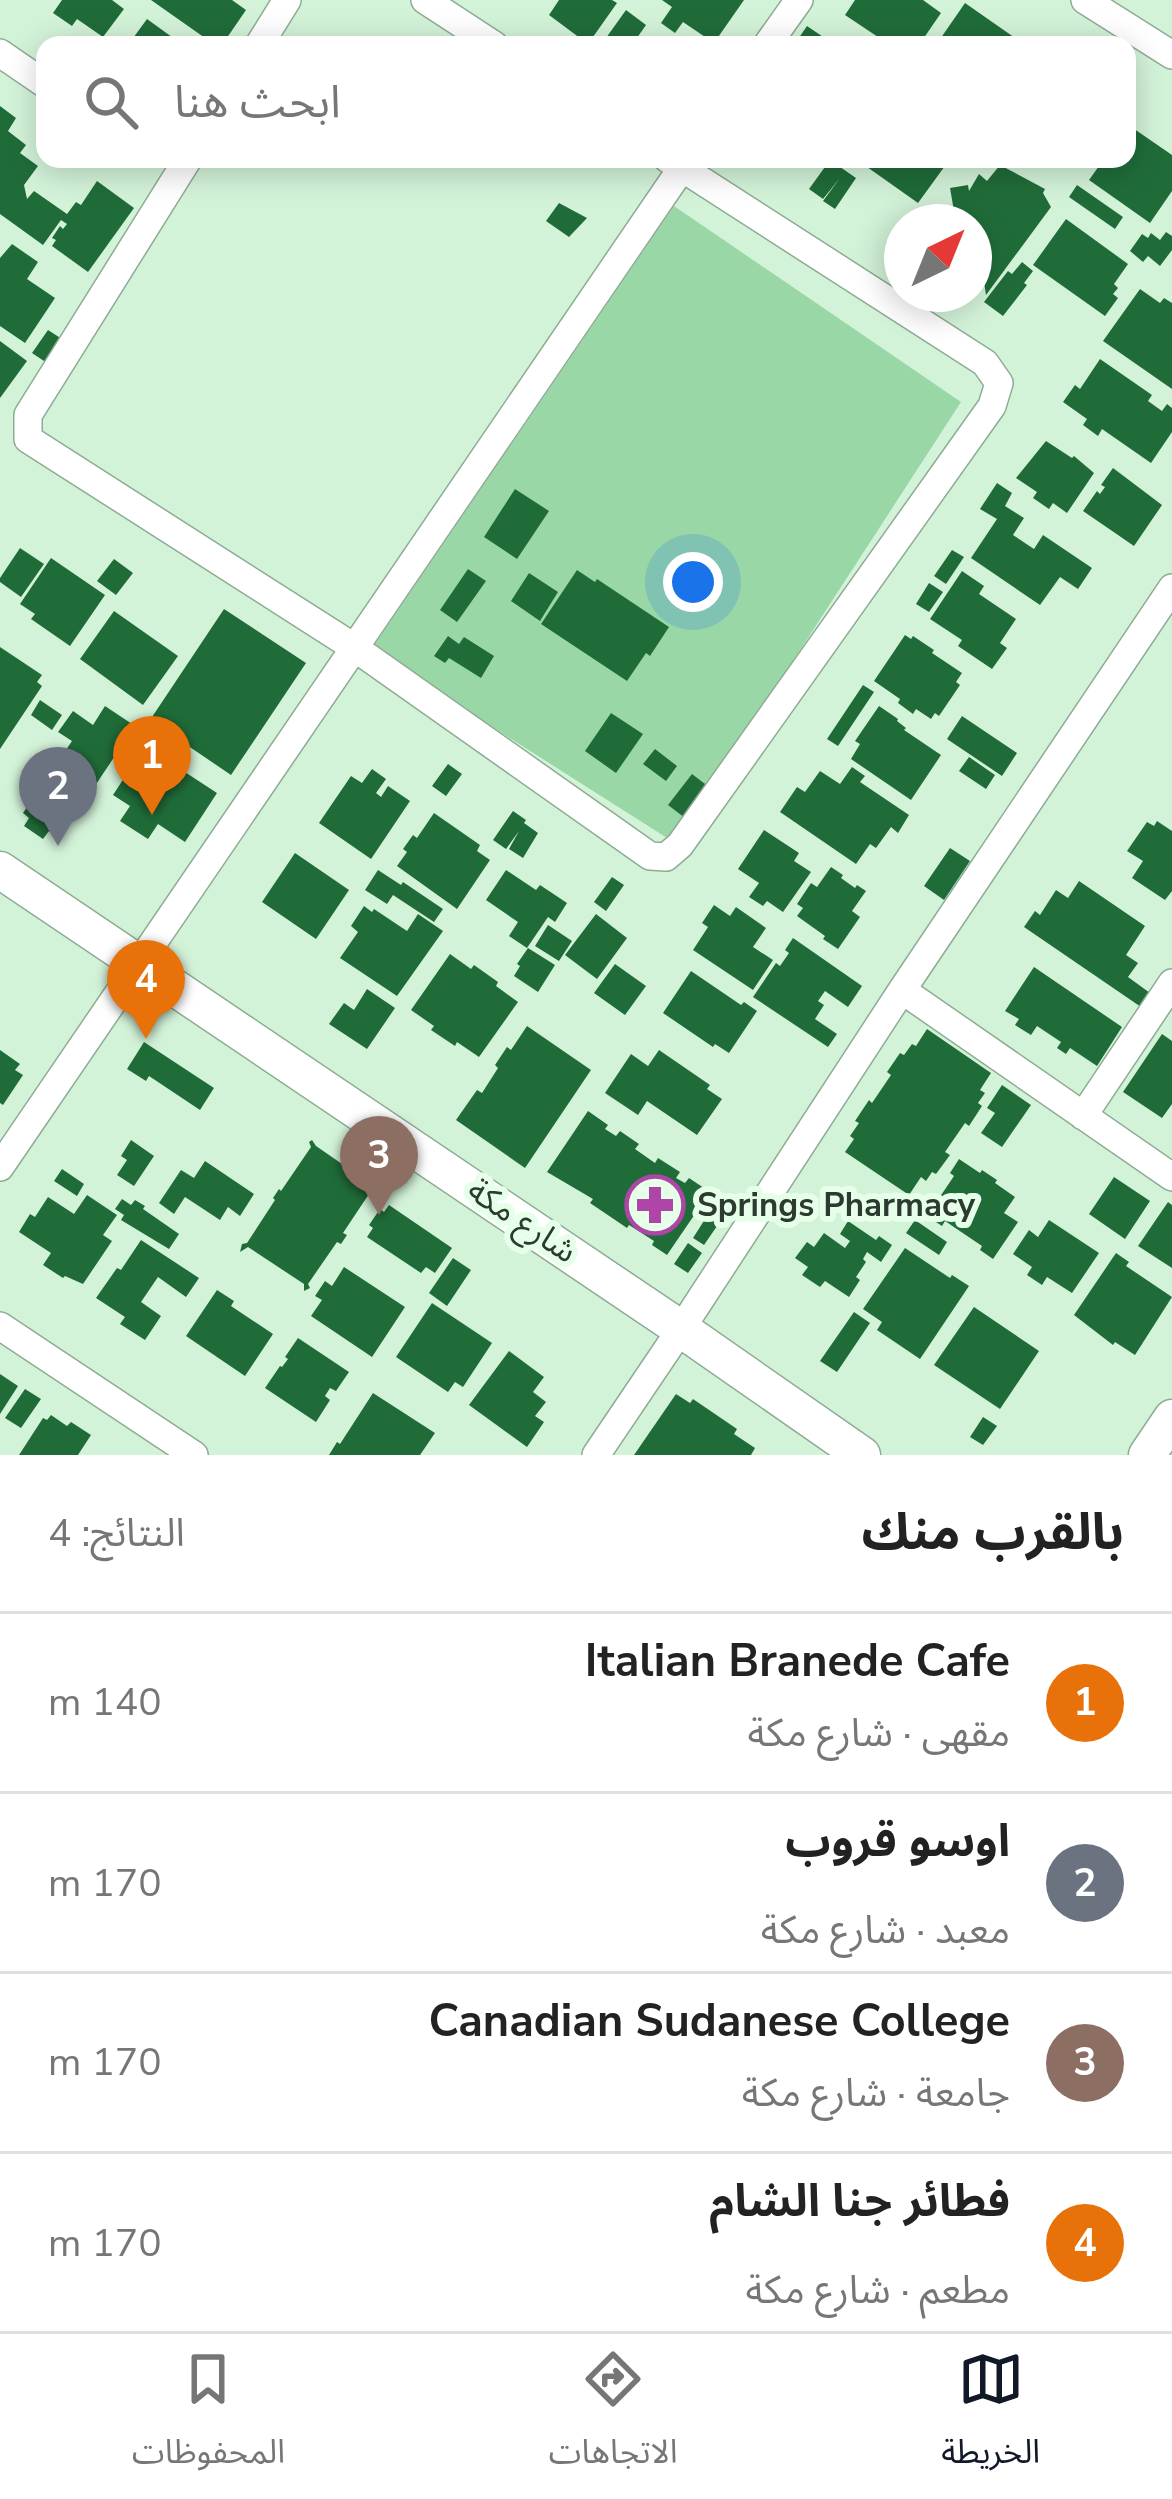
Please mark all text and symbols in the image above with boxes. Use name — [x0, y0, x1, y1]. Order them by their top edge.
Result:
search box — [36, 36, 1136, 168]
icon: search — [78, 69, 144, 135]
text: ابحث هنا — [174, 72, 341, 133]
north arrow — [884, 204, 992, 312]
your location — [663, 552, 723, 612]
pin: 1 — [113, 716, 191, 815]
pin: 2 — [19, 747, 97, 846]
pin: 4 — [107, 940, 185, 1039]
pin: 3 — [340, 1116, 418, 1215]
street label: شارع مكة — [458, 1168, 586, 1275]
pharmacy icon: Springs Pharmacy — [624, 1174, 686, 1236]
place label: Springs Pharmacy — [697, 1183, 976, 1228]
text: بالقرب منك — [862, 1497, 1124, 1567]
text: النتائج: 4 — [48, 1507, 185, 1560]
text: Italian Branede Cafe — [585, 1631, 1010, 1692]
text: 140 m — [48, 1676, 162, 1729]
text: 1 — [1073, 1676, 1097, 1729]
text: مقهى · شارع مكة — [748, 1707, 1010, 1760]
text: اوسو قروب — [785, 1811, 1010, 1872]
text: 170 m — [48, 1857, 162, 1910]
text: 2 — [1073, 1857, 1097, 1910]
text: معبد · شارع مكة — [761, 1904, 1010, 1957]
text: Canadian Sudanese College — [429, 1991, 1010, 2052]
text: 170 m — [48, 2036, 162, 2089]
text: 3 — [1073, 2036, 1097, 2089]
text: جامعة · شارع مكة — [742, 2067, 1010, 2120]
text: فطائر جنا الشام — [709, 2171, 1010, 2232]
text: 170 m — [48, 2217, 162, 2270]
text: 4 — [1073, 2217, 1097, 2270]
text: مطعم · شارع مكة — [745, 2264, 1010, 2317]
tab: المحفوظات — [132, 2346, 285, 2487]
tab: الاتجاهات — [549, 2346, 678, 2487]
tab: الخريطة — [941, 2346, 1040, 2487]

